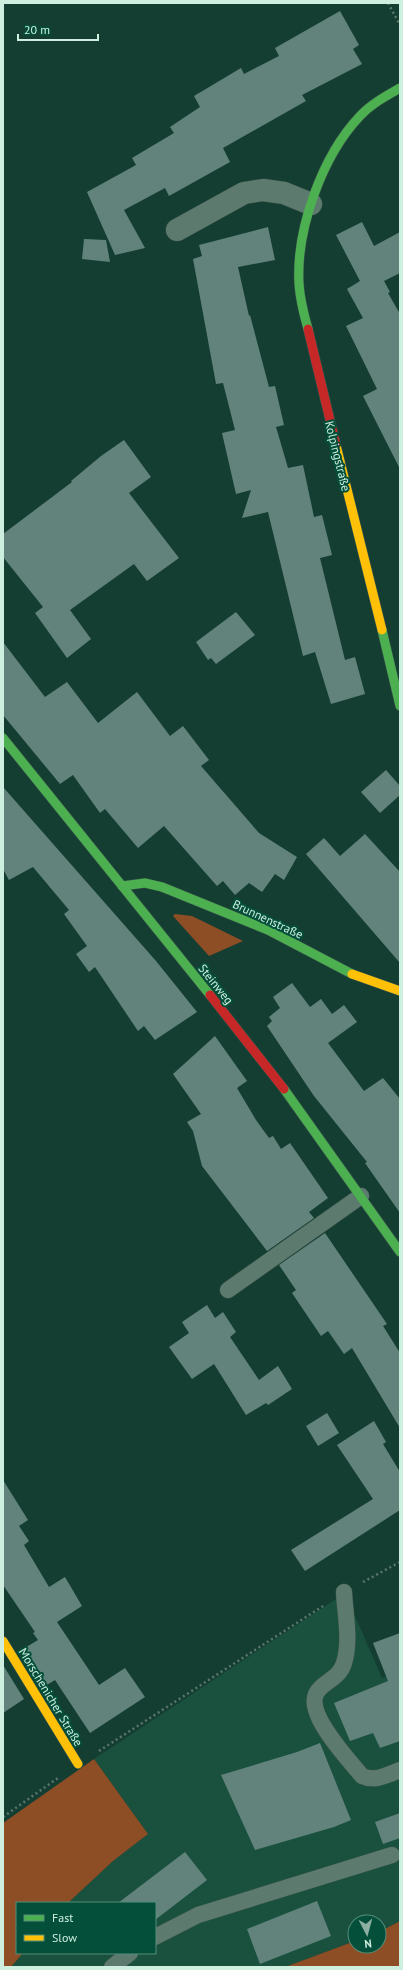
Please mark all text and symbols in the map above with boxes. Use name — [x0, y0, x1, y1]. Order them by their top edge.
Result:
scale bar — [18, 16, 98, 42]
text: 20 m — [24, 22, 50, 37]
street label: Kolpingstraße — [322, 419, 354, 493]
street label: Brunnenstraße — [231, 896, 305, 942]
street label: Steinweg — [195, 961, 237, 1007]
street label: Morschenicher Straße — [16, 1645, 86, 1749]
legend — [16, 1902, 156, 1954]
text: Fast — [52, 1910, 73, 1925]
north arrow — [347, 1914, 387, 1954]
text: Slow — [52, 1930, 77, 1945]
text: N — [364, 1937, 372, 1951]

